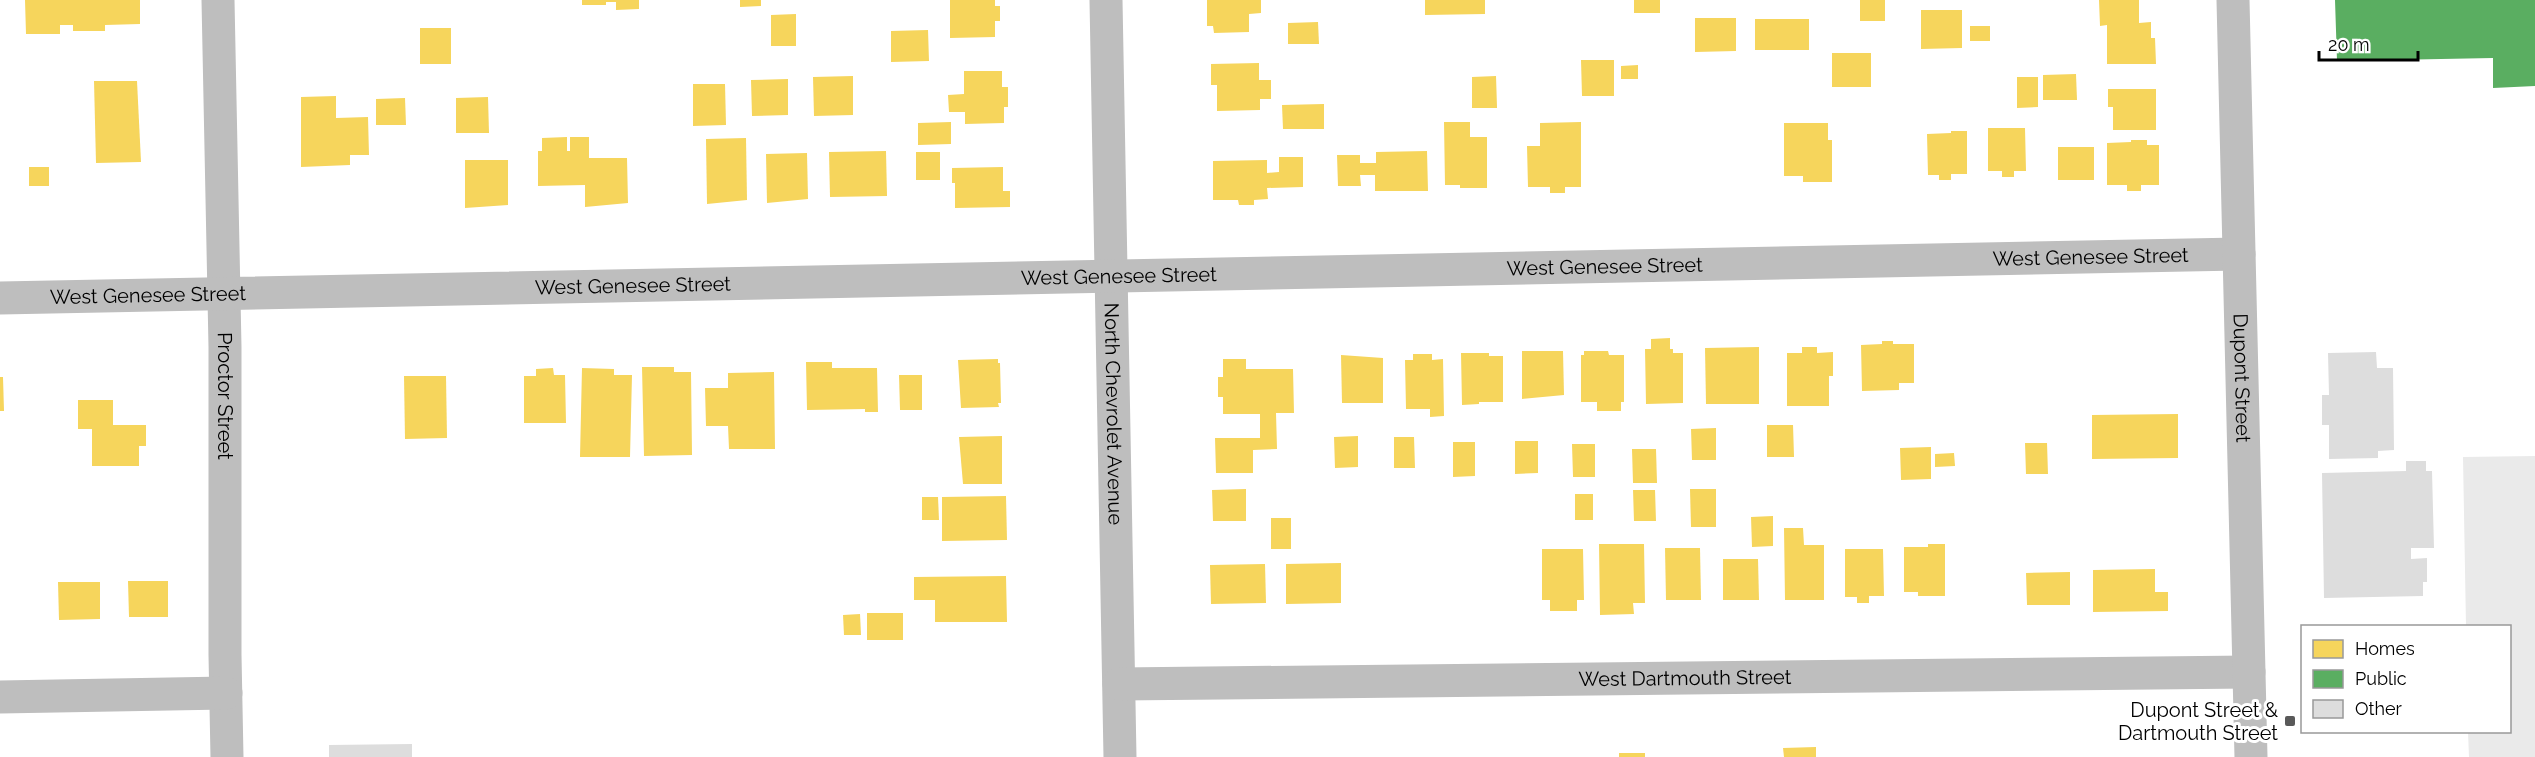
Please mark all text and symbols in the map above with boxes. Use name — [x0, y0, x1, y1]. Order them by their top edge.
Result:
scale bar — [2319, 24, 2418, 62]
text: 20 m — [2328, 34, 2370, 55]
street label: West Genesee Street — [1992, 243, 2189, 271]
street label: West Genesee Street — [1506, 253, 1703, 280]
street label: West Genesee Street — [1021, 262, 1217, 290]
street label: West Genesee Street — [535, 272, 731, 299]
street label: West Genesee Street — [50, 281, 247, 309]
street label: North Chevrolet Avenue — [1100, 303, 1128, 526]
street label: Dupont Street — [2228, 313, 2256, 443]
street label: Proctor Street — [213, 332, 237, 460]
legend — [2301, 625, 2511, 733]
text: Homes — [2355, 638, 2415, 659]
street label: West Dartmouth Street — [1578, 665, 1792, 691]
text: Public — [2355, 668, 2407, 689]
place label: Dupont Street & Dartmouth Street — [2118, 698, 2279, 745]
text: Other — [2355, 698, 2403, 719]
marker: Dupont Street & Dartmouth Street — [2283, 714, 2297, 728]

